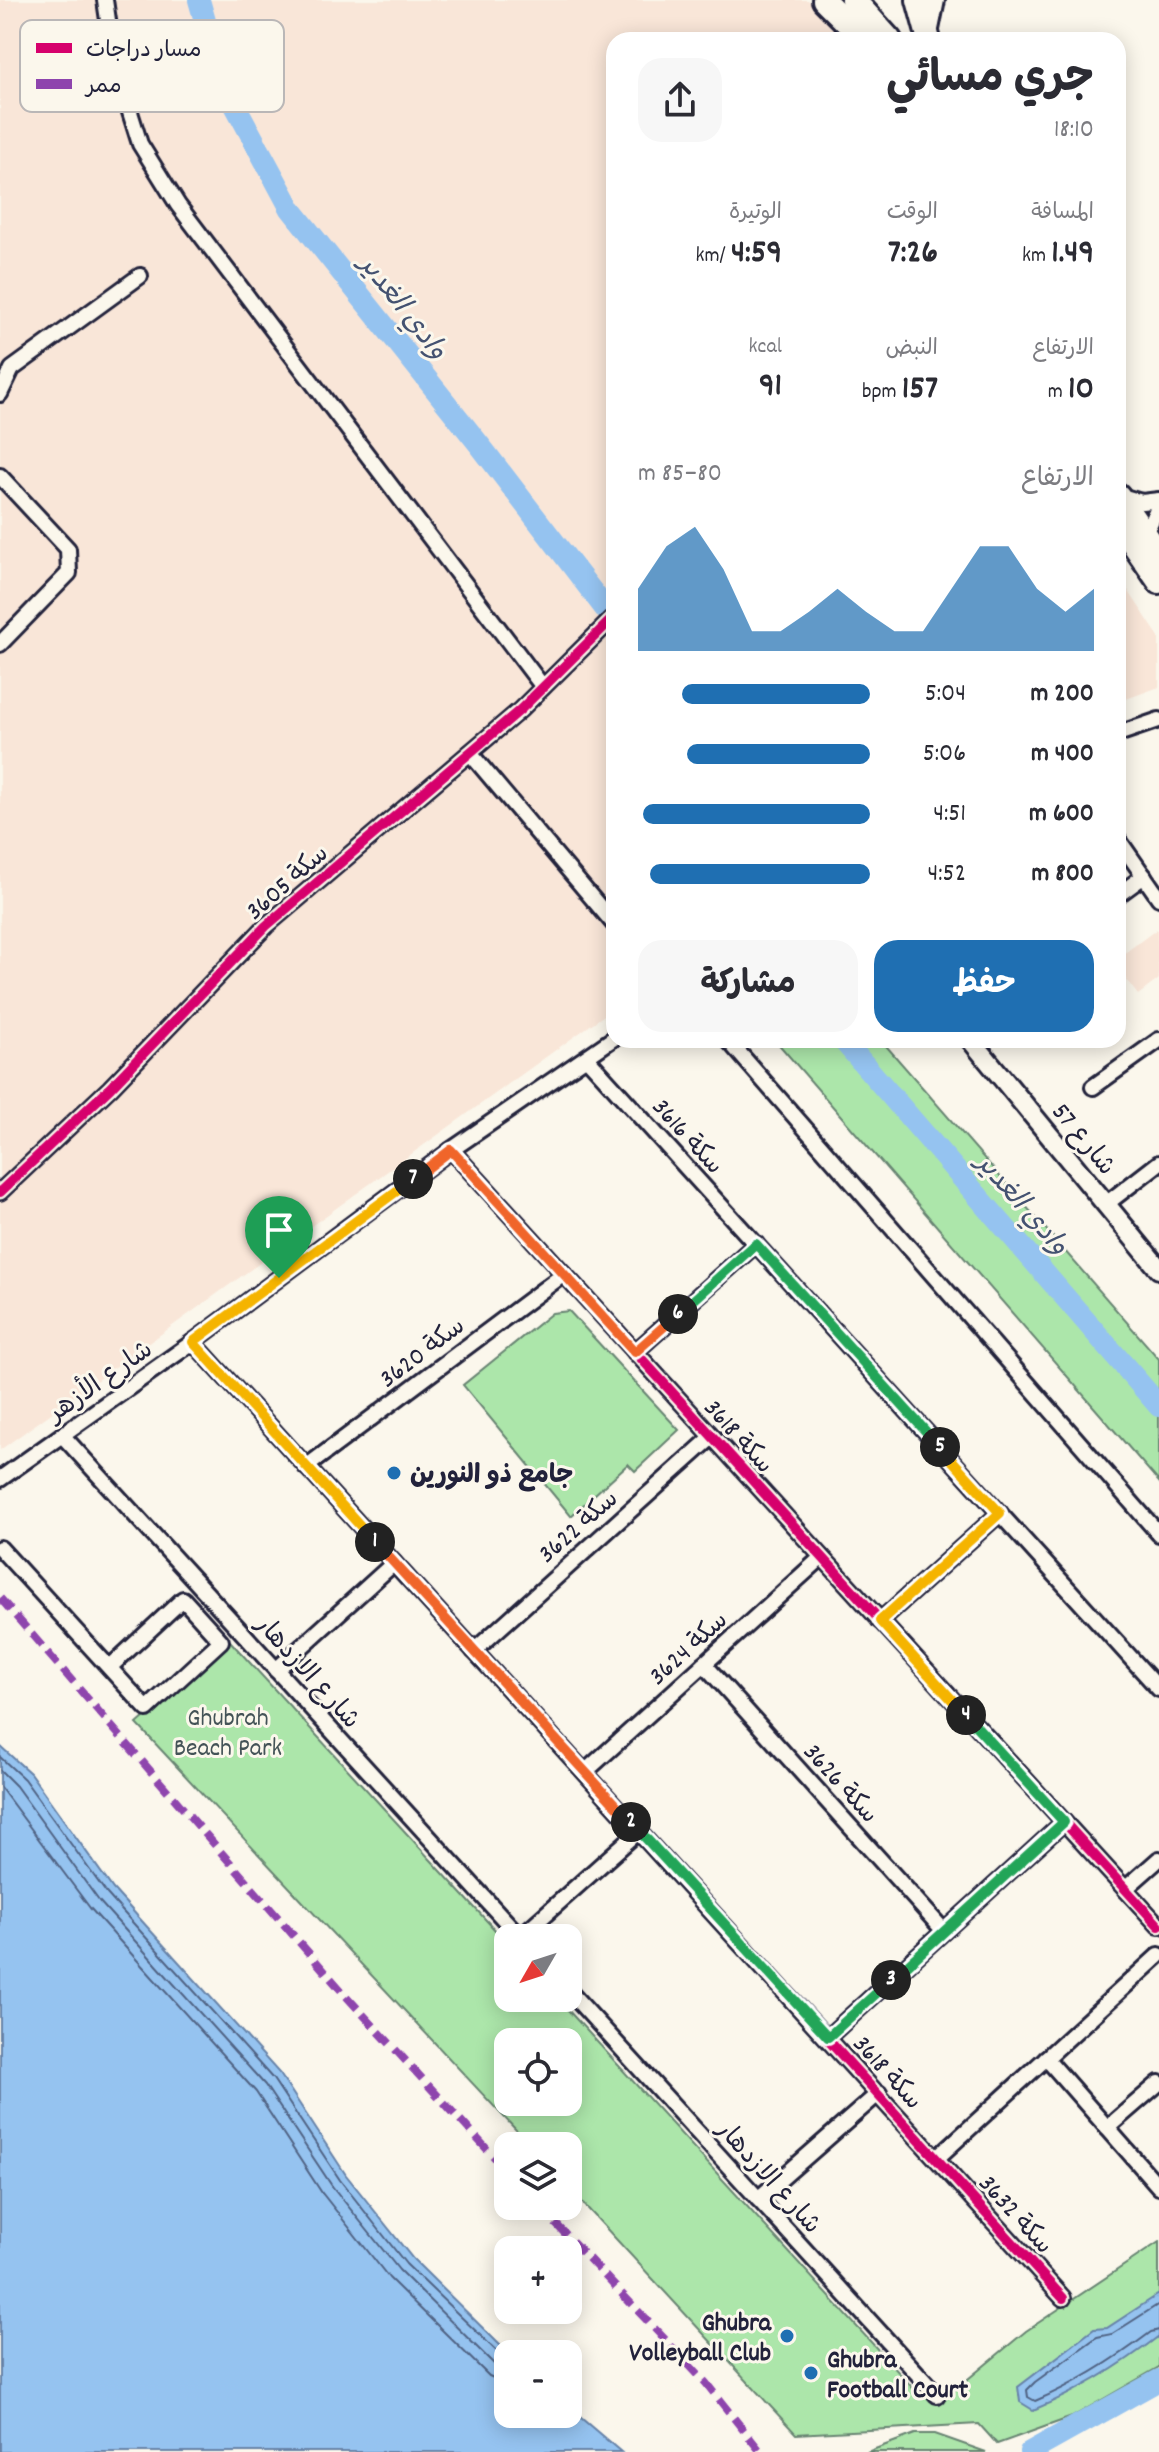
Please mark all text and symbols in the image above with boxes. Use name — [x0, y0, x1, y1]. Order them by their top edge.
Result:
legend — [20, 20, 284, 112]
text: مسار دراجات — [86, 36, 202, 67]
text: جري مسائي — [886, 50, 1094, 113]
button: share — [638, 58, 722, 142]
text: ممر — [84, 72, 122, 103]
text: 18:10 — [1054, 112, 1094, 149]
text: الوتيرة — [729, 198, 782, 229]
text: الوقت — [887, 198, 938, 229]
text: المسافة — [1031, 198, 1094, 229]
text: 4:59 — [731, 230, 782, 279]
text: 7:26 — [888, 230, 938, 279]
text: 1.49 — [1051, 230, 1094, 279]
text: /km — [695, 241, 731, 272]
text: km — [1022, 241, 1051, 272]
water label: وادي الغدير — [345, 245, 455, 370]
text: kcal — [749, 332, 782, 363]
text: النبض — [885, 334, 938, 365]
text: الارتفاع — [1032, 334, 1094, 365]
text: 91 — [759, 363, 782, 412]
text: 157 — [902, 366, 938, 415]
text: 10 — [1068, 366, 1094, 415]
text: bpm — [862, 377, 902, 408]
text: m — [1048, 377, 1068, 408]
text: 80–85 m — [638, 456, 722, 493]
text: الارتفاع — [1021, 461, 1094, 498]
text: 5:04 — [925, 676, 966, 713]
text: 200 m — [1030, 676, 1094, 713]
text: 5:06 — [923, 736, 966, 773]
text: 400 m — [1031, 736, 1094, 773]
text: 4:51 — [933, 796, 966, 833]
text: 600 m — [1029, 796, 1094, 833]
street label: سكة 3605 — [239, 837, 338, 930]
text: 4:52 — [927, 856, 966, 893]
text: 800 m — [1031, 856, 1094, 893]
button: مشاركة — [638, 940, 858, 1032]
button: حفظ — [874, 940, 1094, 1032]
street label: سكة 3616 — [642, 1091, 731, 1184]
street label: شارع 57 — [1041, 1096, 1123, 1185]
water label: وادي الغدير — [962, 1144, 1076, 1266]
pin: 7 — [393, 1159, 433, 1199]
text: 7 — [409, 1163, 417, 1194]
pin — [245, 1196, 313, 1278]
icon: arrive — [257, 1208, 301, 1252]
pin: 6 — [658, 1294, 698, 1334]
text: 6 — [673, 1298, 683, 1329]
street label: سكة 3620 — [372, 1309, 474, 1398]
street label: شارع الأزهر — [37, 1330, 161, 1434]
street label: سكة 3618 — [694, 1392, 781, 1483]
pin: 5 — [920, 1427, 960, 1467]
text: 5 — [935, 1431, 945, 1462]
place label: جامع ذو النورين — [410, 1458, 573, 1495]
marker: جامع ذو النورين — [385, 1464, 403, 1482]
street label: سكة 3622 — [531, 1482, 628, 1573]
pin: 1 — [355, 1522, 395, 1562]
text: 1 — [373, 1526, 377, 1557]
street label: سكة 3624 — [641, 1604, 737, 1695]
street label: شارع الازدهار — [244, 1607, 368, 1738]
pin: 4 — [946, 1695, 986, 1735]
text: 4 — [961, 1699, 971, 1730]
park label: Ghubrah Beach Park — [174, 1701, 282, 1768]
street label: سكة 3626 — [793, 1736, 886, 1833]
pin: 2 — [611, 1802, 651, 1842]
text: 2 — [626, 1806, 636, 1837]
north arrow — [494, 1924, 582, 2012]
map controls — [494, 1924, 582, 2428]
pin: 3 — [871, 1960, 911, 2000]
text: 3 — [886, 1964, 896, 1995]
button: locate — [494, 2028, 582, 2116]
street label: سكة 3618 — [843, 2028, 930, 2119]
street label: شارع الازدهار — [705, 2112, 829, 2243]
button: layers — [494, 2132, 582, 2220]
street label: سكة 3632 — [968, 2167, 1060, 2264]
button: + — [494, 2236, 582, 2324]
place label: Ghubra Volleyball Club — [629, 2306, 772, 2373]
marker: Ghubra Volleyball Club — [778, 2327, 796, 2345]
button: − — [494, 2340, 582, 2428]
place label: Ghubra Football Court — [827, 2343, 968, 2410]
marker: Ghubra Football Court — [802, 2364, 820, 2382]

